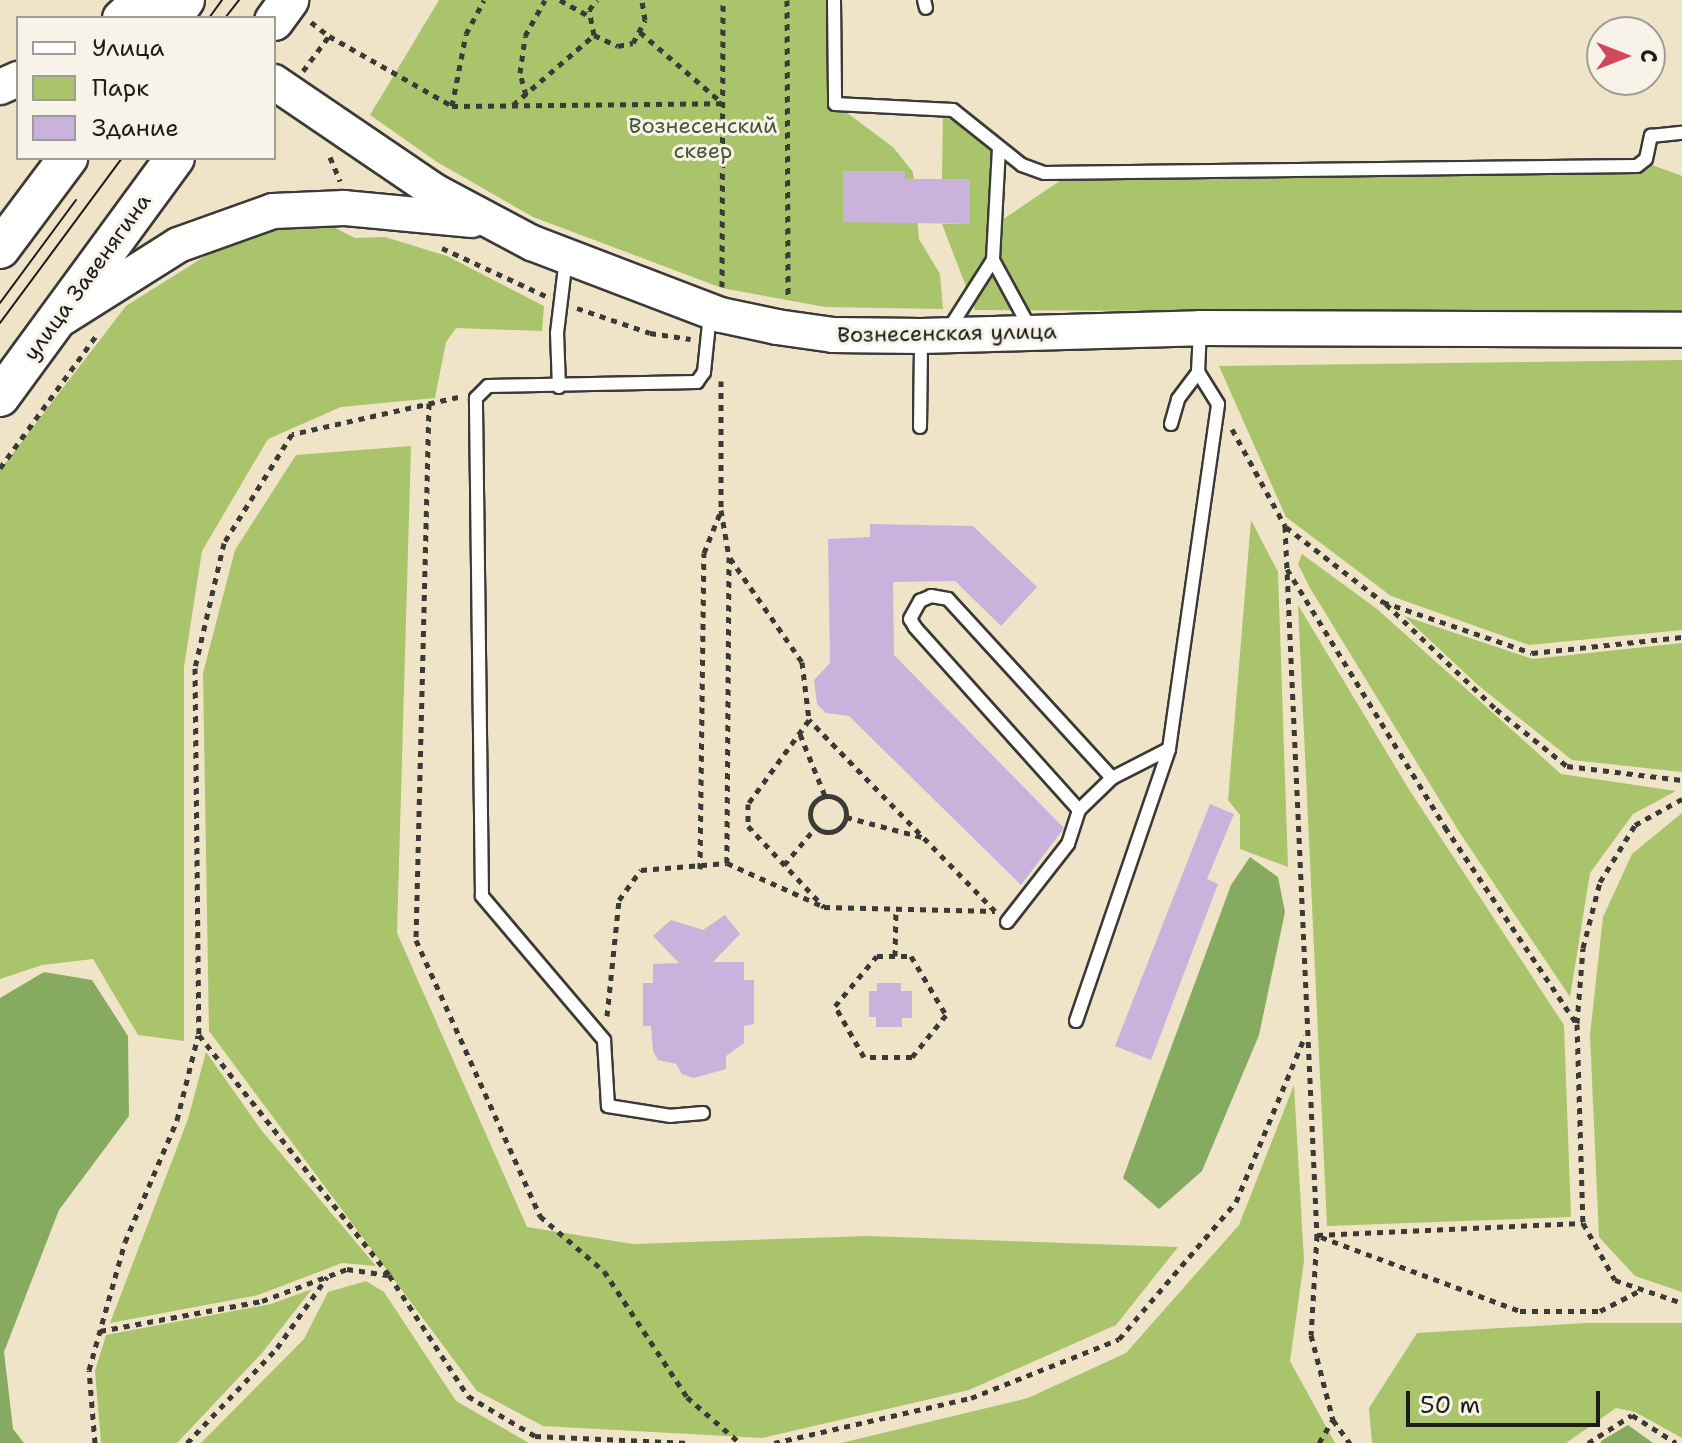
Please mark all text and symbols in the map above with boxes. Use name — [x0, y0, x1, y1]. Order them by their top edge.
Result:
legend — [16, 16, 276, 160]
north arrow — [1586, 16, 1666, 96]
text: Улица — [92, 32, 165, 64]
text: С — [1634, 49, 1663, 63]
text: Парк — [92, 72, 149, 104]
text: Здание — [92, 112, 179, 144]
park label: Вознесенский cквер — [629, 112, 777, 164]
street label: улица Завенягина — [18, 188, 156, 366]
street label: Вознесенская улица — [837, 318, 1057, 348]
scale bar — [1410, 1375, 1604, 1425]
text: 50 m — [1420, 1389, 1480, 1421]

